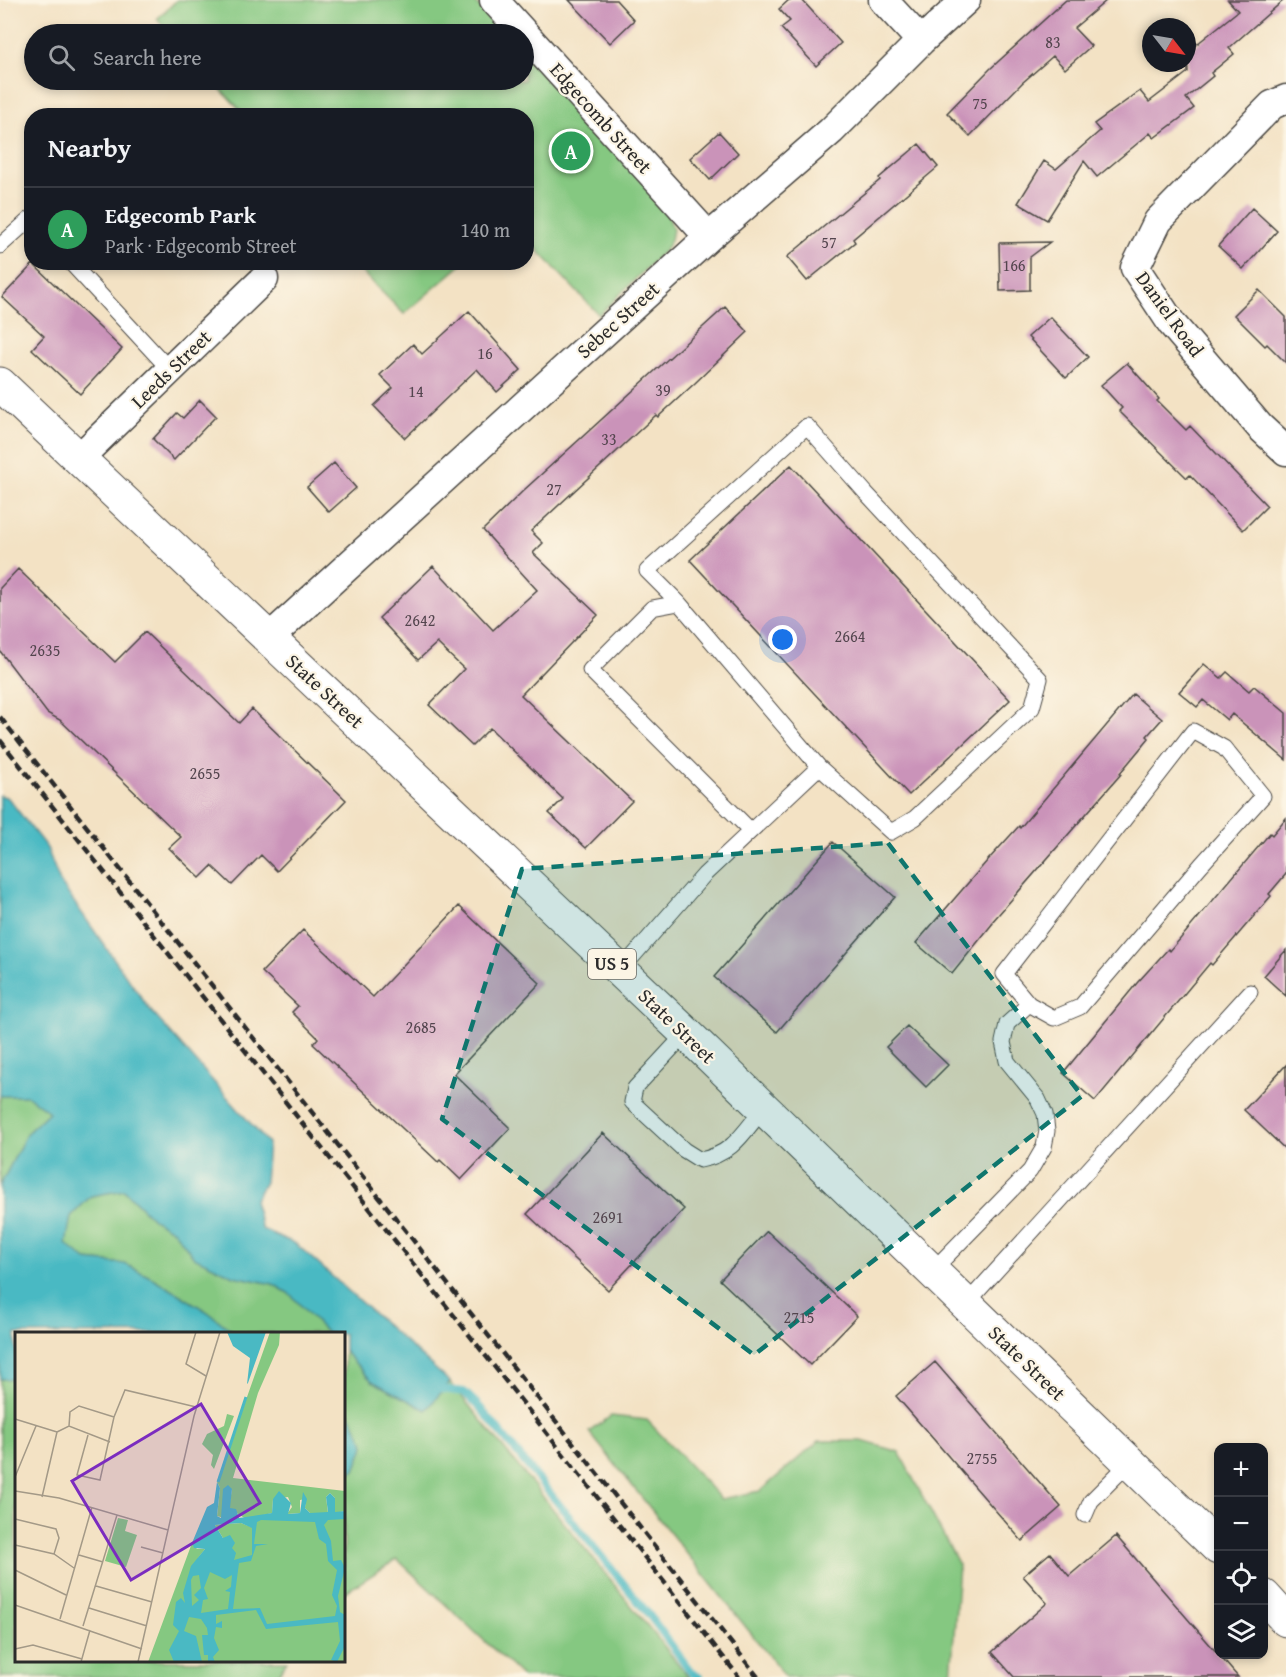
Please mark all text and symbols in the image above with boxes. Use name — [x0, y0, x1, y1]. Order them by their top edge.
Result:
north arrow — [1142, 18, 1196, 72]
search box — [24, 24, 534, 90]
house number: 83 — [1045, 30, 1061, 54]
icon: search — [45, 41, 78, 74]
text: Search here — [93, 41, 202, 73]
street label: Edgecomb Street — [543, 56, 659, 180]
house number: 75 — [972, 91, 988, 115]
text: Nearby — [48, 128, 131, 167]
pin: A — [552, 128, 590, 174]
text: Edgecomb Park — [105, 199, 256, 231]
text: A — [61, 215, 74, 244]
text: 140 m — [460, 215, 510, 244]
house number: 57 — [821, 230, 837, 254]
text: Park · Edgecomb Street — [105, 231, 297, 260]
house number: 166 — [1002, 253, 1026, 277]
street label: Daniel Road — [1129, 265, 1212, 363]
street label: Sebec Street — [570, 274, 666, 365]
street label: Leeds Street — [124, 323, 217, 415]
house number: 16 — [477, 341, 493, 365]
house number: 39 — [655, 378, 671, 402]
house number: 14 — [408, 379, 424, 403]
house number: 33 — [601, 427, 617, 451]
house number: 27 — [546, 477, 562, 501]
house number: 2642 — [405, 608, 435, 632]
house number: 2664 — [835, 624, 866, 648]
your location — [768, 625, 797, 654]
house number: 2635 — [30, 638, 60, 662]
street label: State Street — [280, 647, 371, 735]
house number: 2655 — [190, 761, 220, 785]
road number: US 5 — [588, 949, 636, 979]
street label: State Street — [632, 981, 723, 1070]
house number: 2685 — [406, 1015, 436, 1039]
house number: 2691 — [593, 1205, 623, 1229]
house number: 2715 — [784, 1305, 814, 1329]
street label: State Street — [982, 1318, 1073, 1407]
inset map — [15, 1332, 345, 1662]
map controls — [1214, 1443, 1268, 1659]
button: + — [1214, 1443, 1268, 1497]
house number: 2755 — [967, 1446, 997, 1470]
button: − — [1214, 1497, 1268, 1551]
button: locate — [1214, 1551, 1268, 1605]
button: layers — [1214, 1605, 1268, 1659]

